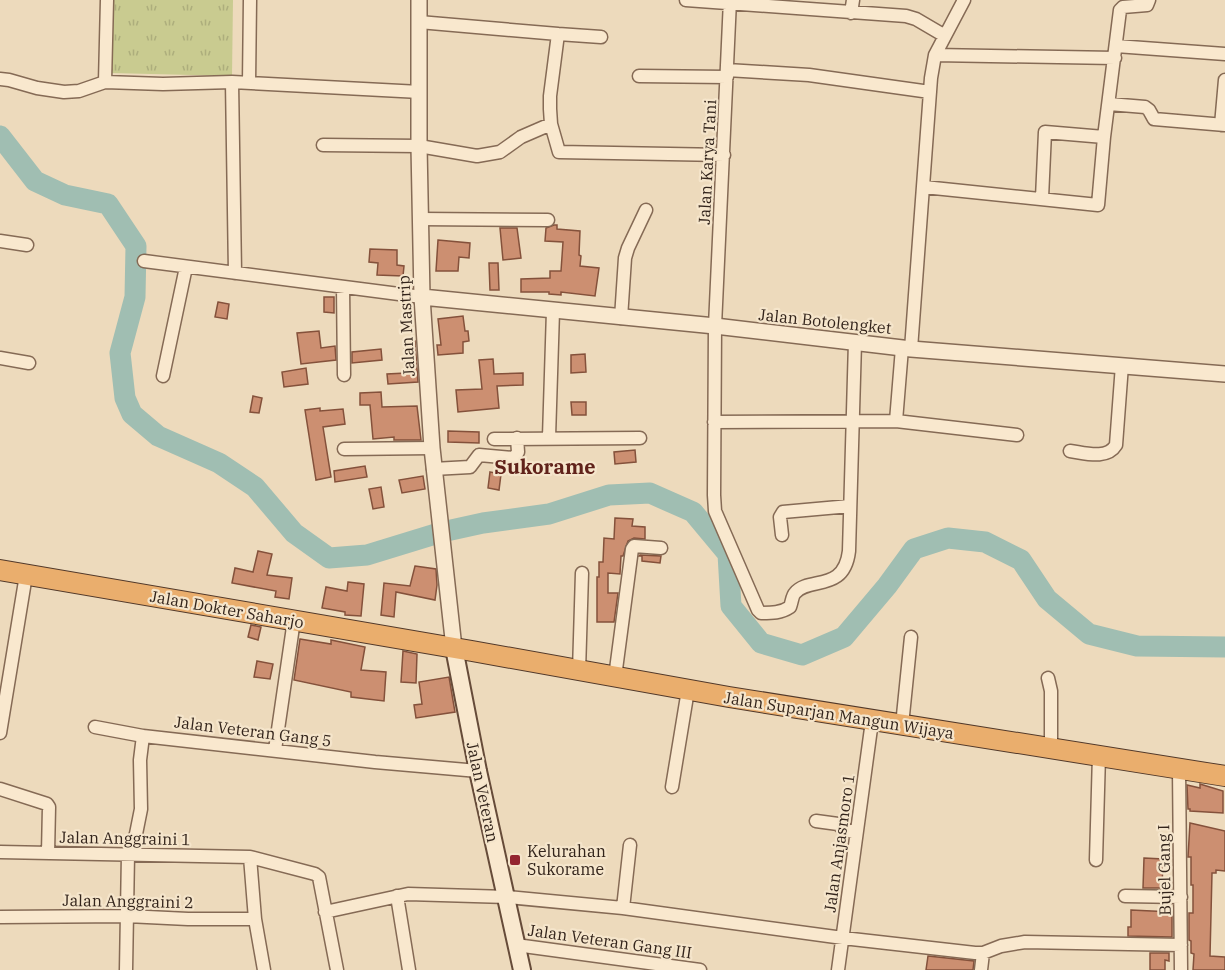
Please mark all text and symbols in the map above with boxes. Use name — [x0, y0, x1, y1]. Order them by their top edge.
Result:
street label: Jalan Karya Tani — [694, 99, 720, 225]
street label: Jalan Mastrip — [393, 275, 419, 377]
street label: Jalan Botolengket — [758, 304, 893, 338]
district label: Sukorame — [494, 453, 596, 480]
street label: Jalan Dokter Saharjo — [149, 586, 305, 632]
street label: Jalan Suparjan Mangun Wijaya — [723, 687, 956, 743]
street label: Jalan Veteran Gang 5 — [173, 711, 333, 751]
street label: Jalan Veteran — [463, 740, 503, 844]
street label: Jalan Anjasmoro 1 — [819, 772, 859, 914]
street label: Bujel Gang I — [1153, 824, 1175, 916]
street label: Jalan Anggraini 1 — [59, 827, 191, 849]
place label: Kelurahan Sukorame — [527, 841, 606, 879]
marker: Kelurahan Sukorame — [508, 853, 522, 867]
street label: Jalan Anggraini 2 — [62, 890, 194, 912]
street label: Jalan Veteran Gang III — [527, 920, 693, 962]

